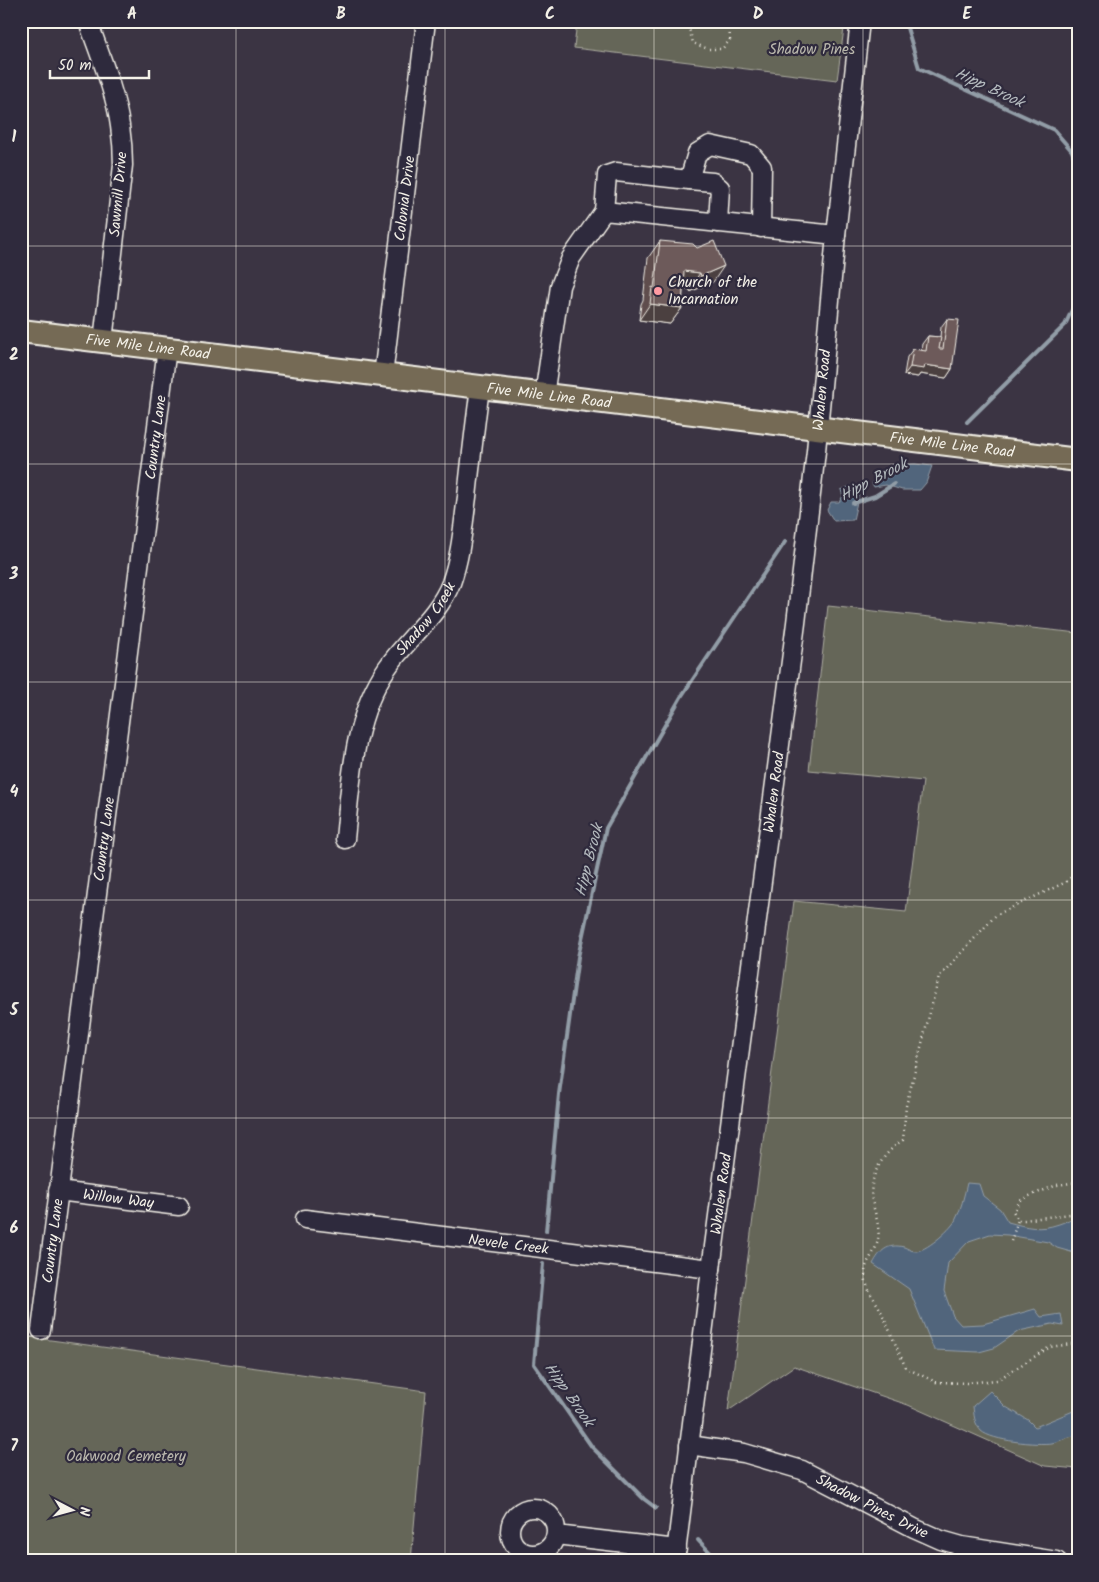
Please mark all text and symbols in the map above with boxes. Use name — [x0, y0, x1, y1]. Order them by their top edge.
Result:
text: A — [127, 2, 137, 27]
text: B — [336, 2, 346, 27]
text: C — [545, 2, 555, 27]
text: D — [753, 2, 764, 27]
text: E — [963, 2, 973, 27]
park label: Shadow Pines — [769, 38, 856, 62]
scale bar — [50, 48, 149, 80]
text: 50 m — [58, 54, 92, 78]
water label: Hipp Brook — [951, 61, 1030, 116]
text: 1 — [12, 125, 17, 150]
street label: Sawmill Drive — [103, 150, 135, 238]
street label: Colonial Drive — [388, 154, 423, 243]
place label: Church of the Incarnation — [668, 271, 757, 312]
marker: Church of the Incarnation — [652, 285, 664, 297]
street label: Five Mile Line Road — [84, 328, 212, 367]
text: 2 — [9, 343, 19, 368]
street label: Whalen Road — [807, 348, 838, 432]
street label: Five Mile Line Road — [485, 377, 613, 416]
street label: Country Lane — [139, 394, 174, 481]
street label: Five Mile Line Road — [888, 426, 1016, 465]
water label: Hipp Brook — [835, 451, 914, 509]
text: 3 — [9, 562, 19, 587]
street label: Shadow Creek — [390, 578, 463, 662]
street label: Whalen Road — [758, 750, 792, 834]
text: 4 — [10, 780, 19, 805]
street label: Country Lane — [88, 795, 122, 883]
water label: Hipp Brook — [568, 819, 611, 899]
text: 5 — [9, 998, 20, 1023]
street label: Whalen Road — [705, 1152, 739, 1236]
street label: Willow Way — [81, 1183, 156, 1216]
street label: Country Lane — [36, 1197, 71, 1284]
text: 6 — [10, 1216, 19, 1241]
street label: Nevele Creek — [467, 1228, 551, 1262]
water label: Hipp Brook — [537, 1357, 602, 1434]
text: 7 — [10, 1434, 18, 1459]
park label: Oakwood Cemetery — [66, 1445, 187, 1469]
street label: Shadow Pines Drive — [811, 1468, 932, 1546]
north arrow — [48, 1484, 98, 1534]
text: N — [73, 1506, 95, 1517]

